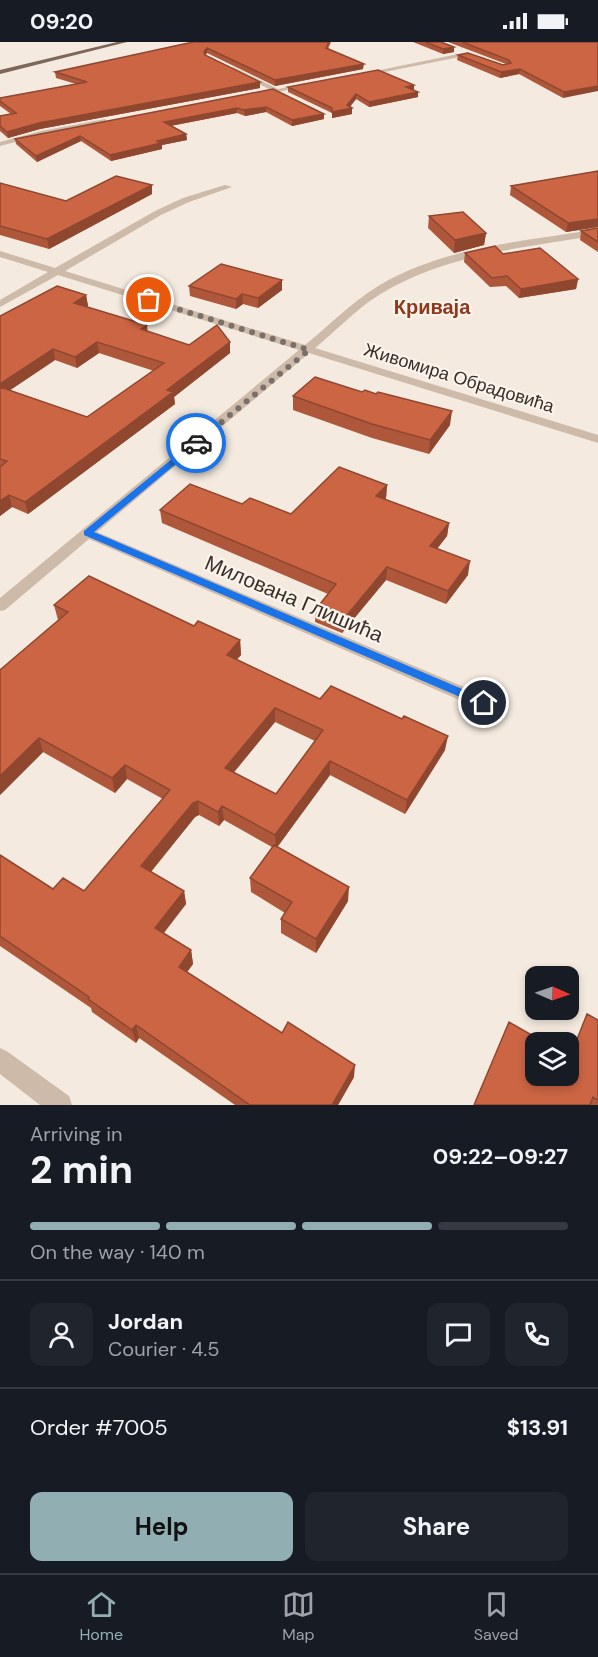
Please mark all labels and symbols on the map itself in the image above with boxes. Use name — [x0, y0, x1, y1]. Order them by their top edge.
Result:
pin — [123, 274, 174, 325]
district label: Криваја — [394, 294, 471, 320]
street label: Живомира Обрадовића — [361, 338, 558, 419]
courier — [166, 413, 226, 473]
street label: Милована Глишића — [201, 549, 388, 649]
pin — [458, 677, 509, 728]
north arrow — [525, 966, 579, 1020]

